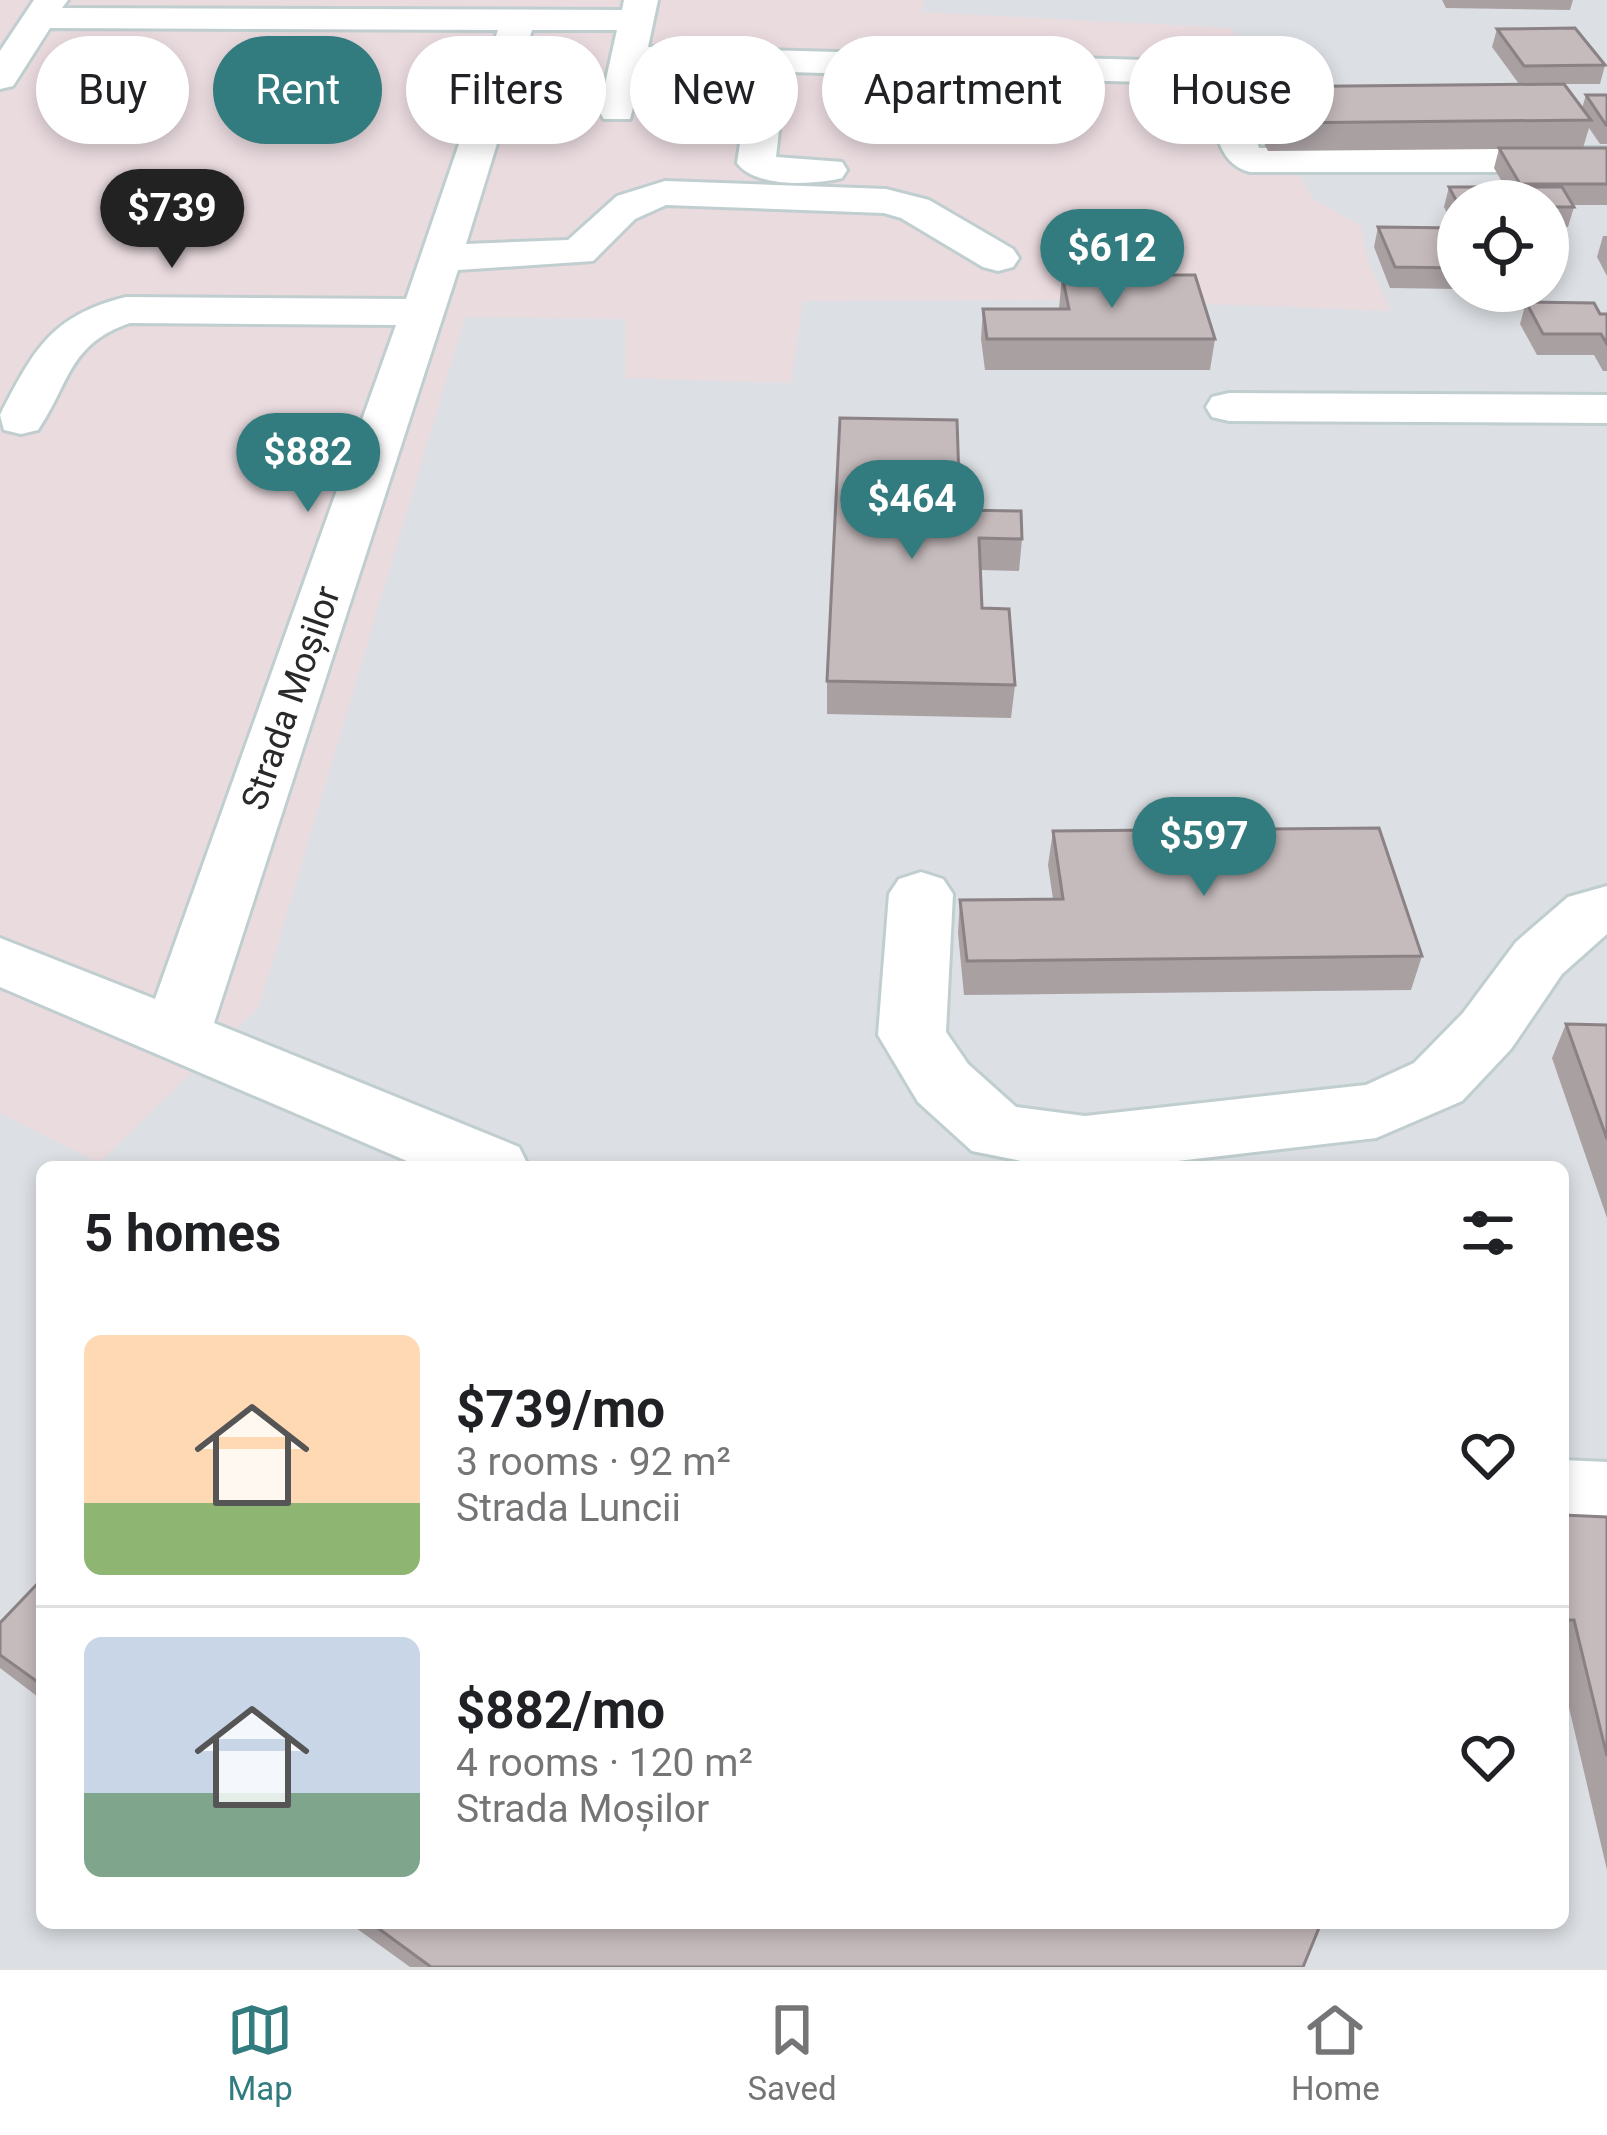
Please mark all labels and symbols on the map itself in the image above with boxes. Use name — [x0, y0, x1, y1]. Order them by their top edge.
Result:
pin: $739 — [101, 169, 243, 271]
pin: $612 — [1041, 209, 1183, 311]
pin: $882 — [237, 413, 379, 515]
pin: $464 — [841, 460, 983, 562]
street label: Strada Moșilor — [233, 581, 350, 816]
pin: $597 — [1133, 797, 1275, 899]

